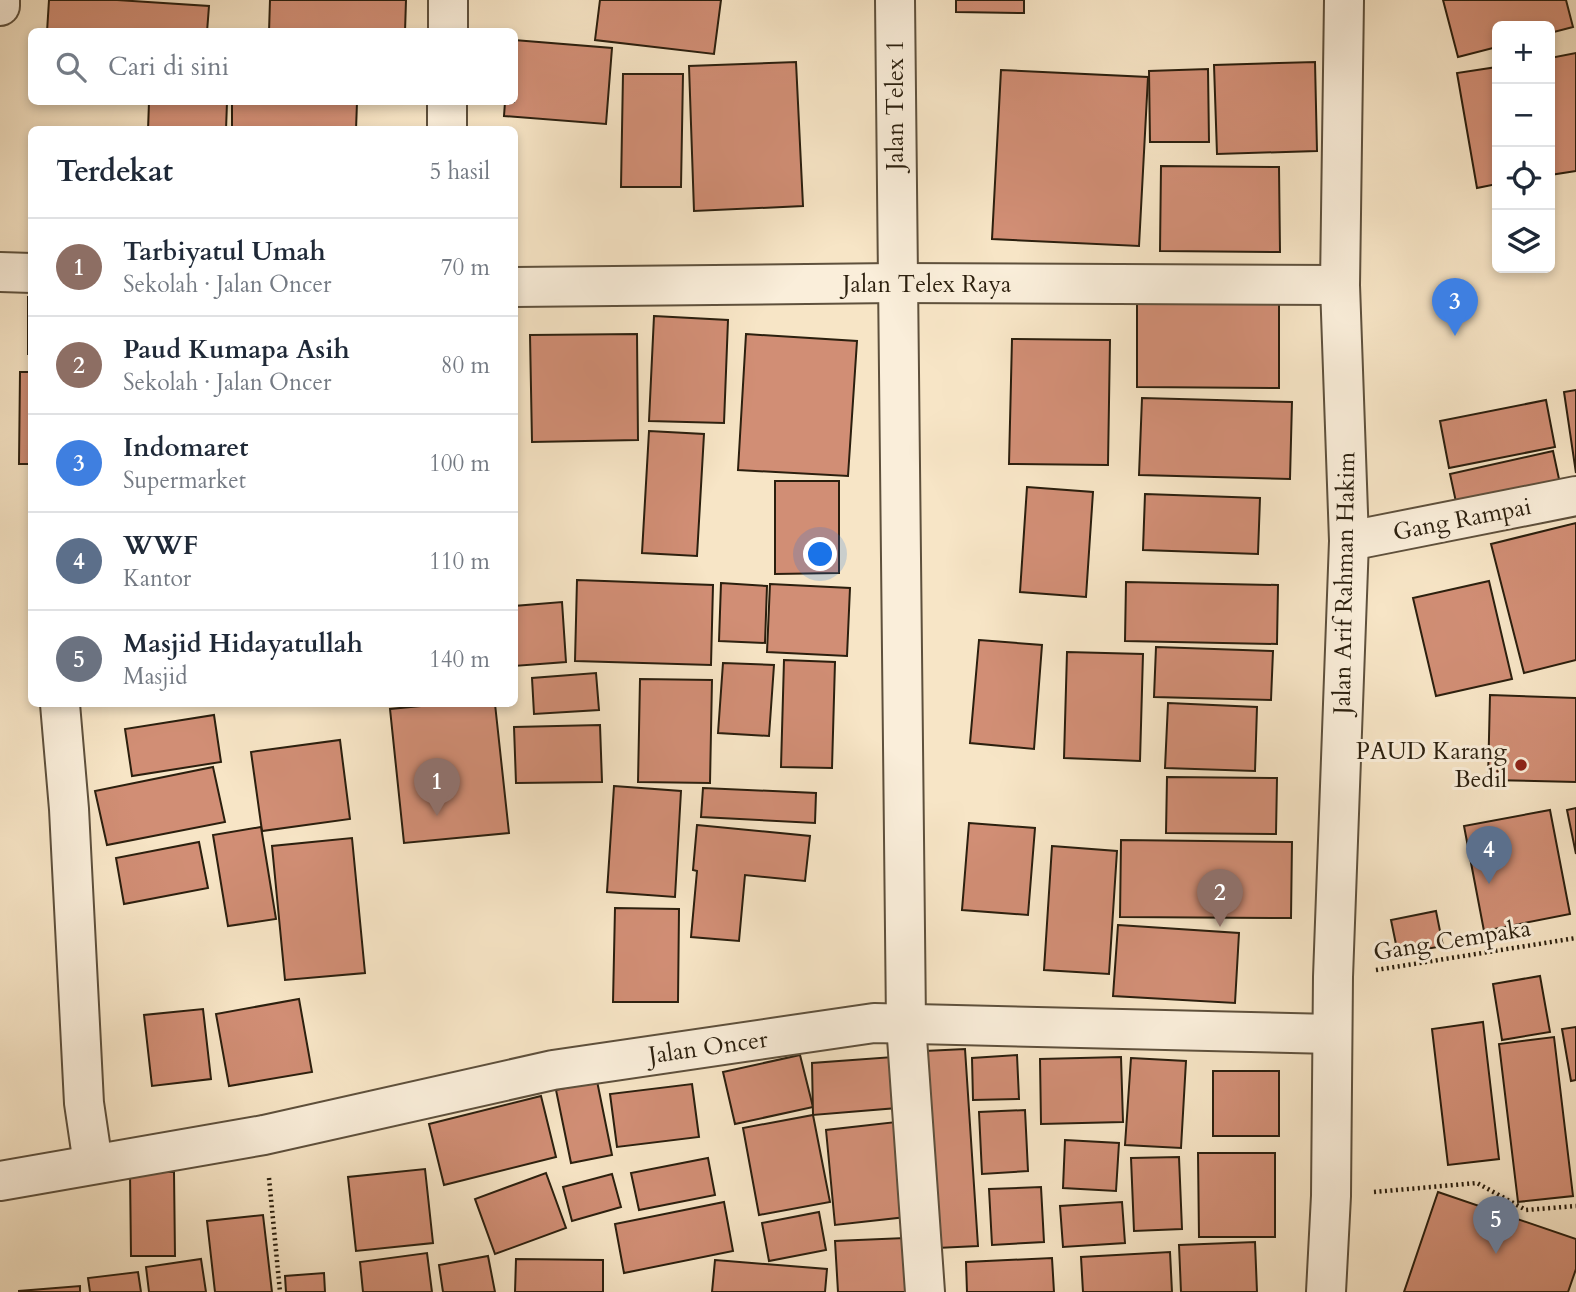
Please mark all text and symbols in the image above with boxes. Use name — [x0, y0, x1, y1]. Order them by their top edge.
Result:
map controls — [1492, 21, 1555, 273]
button: + — [1492, 21, 1555, 84]
search box — [28, 28, 518, 105]
street label: Jalan Telex 1 — [879, 39, 912, 174]
icon: search — [52, 48, 90, 86]
text: Cari di sini — [108, 49, 229, 84]
button: − — [1492, 84, 1555, 147]
button: locate — [1492, 147, 1555, 210]
text: Terdekat — [56, 151, 173, 192]
text: 5 hasil — [429, 156, 490, 187]
button: layers — [1492, 210, 1555, 273]
text: Tarbiyatul Umah — [123, 234, 326, 269]
text: 1 — [73, 252, 85, 283]
text: 70 m — [441, 252, 490, 283]
street label: Jalan Telex Raya — [840, 268, 1012, 301]
text: Sekolah · Jalan Oncer — [123, 269, 331, 300]
pin: 3 — [1432, 278, 1478, 336]
text: Paud Kumapa Asih — [123, 332, 350, 367]
text: 2 — [73, 350, 85, 381]
text: 80 m — [441, 350, 490, 381]
text: Sekolah · Jalan Oncer — [123, 367, 331, 398]
text: Indomaret — [123, 430, 248, 465]
text: 3 — [73, 448, 85, 479]
text: 100 m — [429, 448, 490, 479]
street label: Jalan Arif Rahman Hakim — [1326, 451, 1363, 718]
text: Supermarket — [123, 465, 246, 496]
street label: Gang Rampai — [1390, 490, 1534, 549]
text: WWF — [123, 528, 198, 563]
your location — [803, 537, 837, 571]
text: 4 — [73, 546, 85, 577]
text: 110 m — [429, 546, 490, 577]
text: Kantor — [123, 563, 191, 594]
text: Masjid Hidayatullah — [123, 626, 363, 661]
text: 5 — [73, 644, 85, 675]
text: 140 m — [429, 644, 490, 675]
text: Masjid — [123, 661, 188, 692]
place label: PAUD Karang Bedil — [1356, 735, 1508, 796]
marker: PAUD Karang Bedil — [1513, 757, 1529, 773]
pin: 1 — [414, 758, 460, 816]
pin: 4 — [1466, 826, 1512, 884]
pin: 2 — [1197, 869, 1243, 927]
street label: Gang Cempaka — [1371, 912, 1534, 969]
street label: Jalan Oncer — [643, 1023, 770, 1073]
pin: 5 — [1473, 1196, 1519, 1254]

